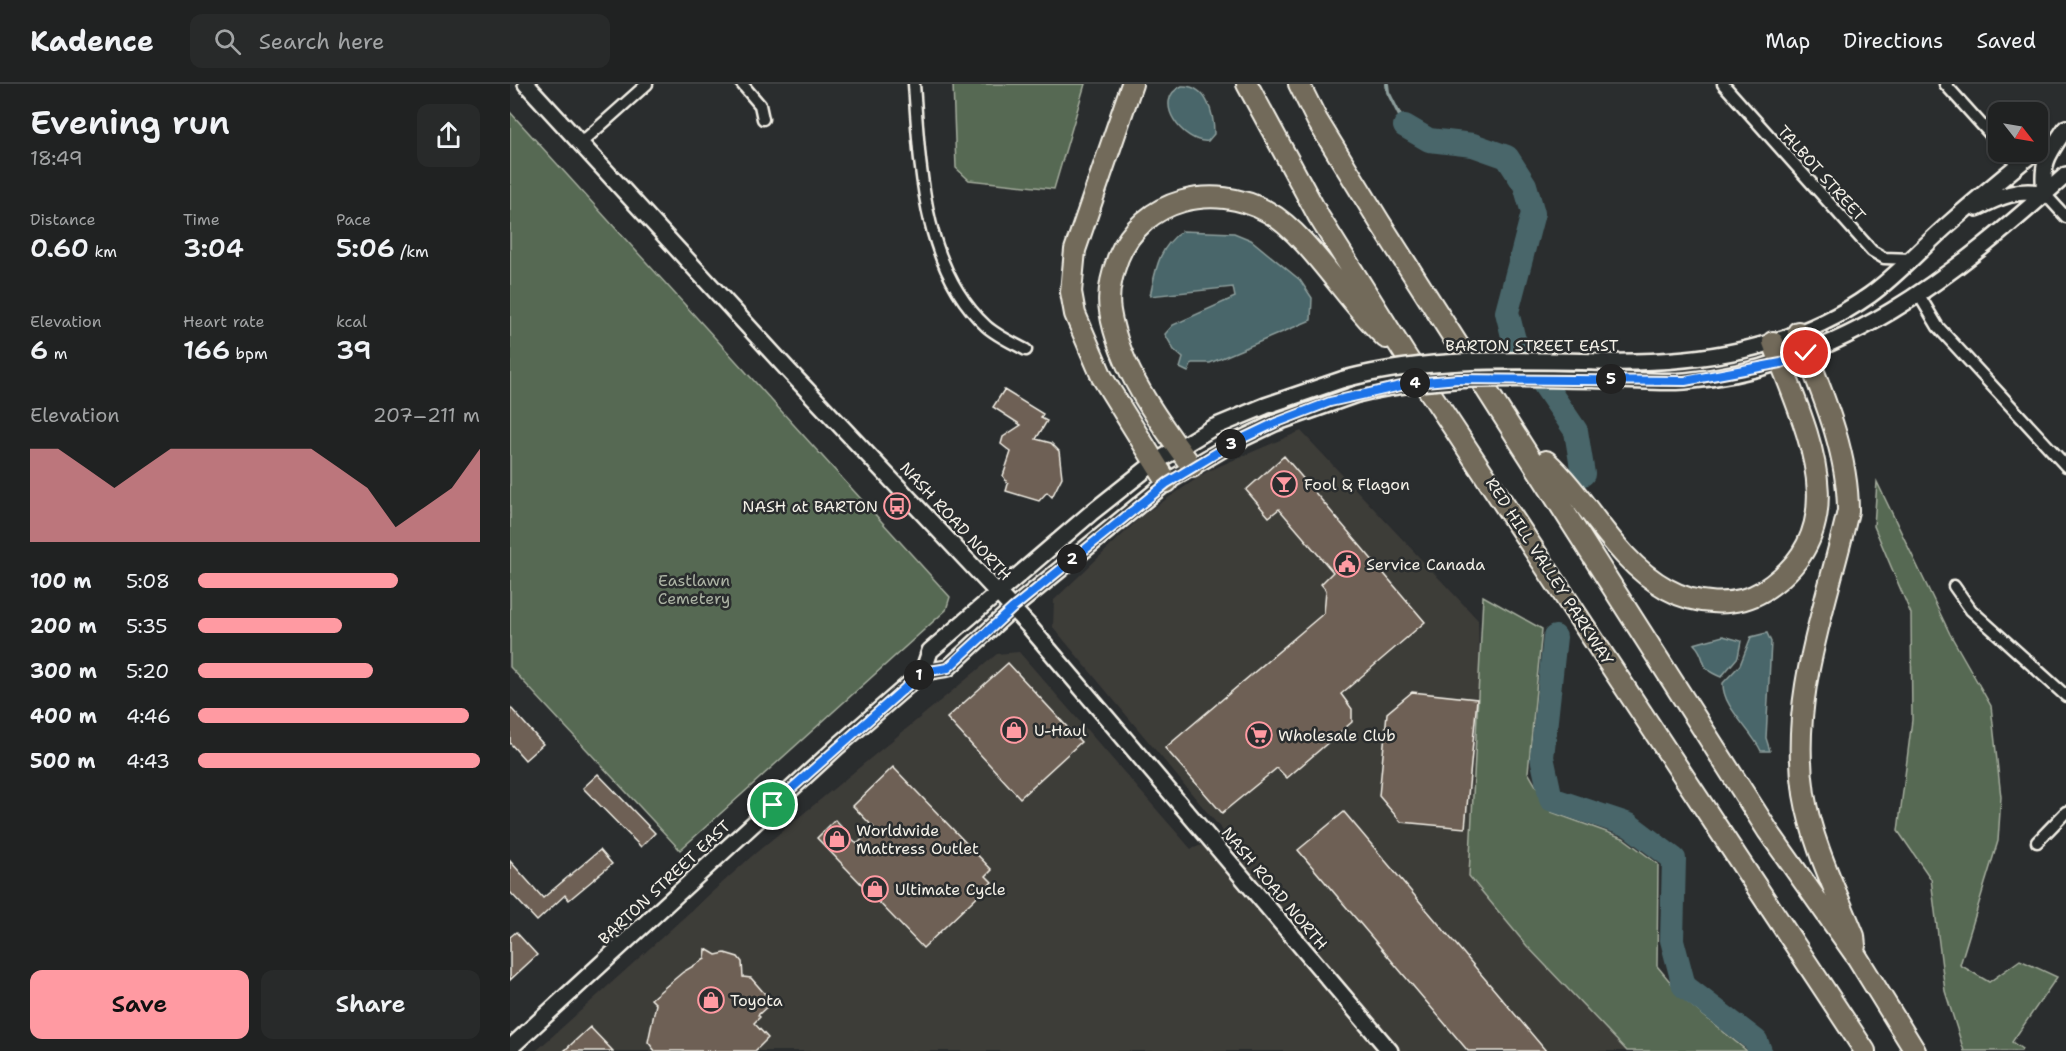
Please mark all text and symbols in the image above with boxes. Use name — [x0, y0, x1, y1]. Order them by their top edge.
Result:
search box — [190, 14, 610, 68]
text: Kadence — [30, 22, 154, 60]
icon: search — [211, 25, 244, 58]
text: Search here — [259, 27, 385, 56]
text: Map — [1765, 27, 1810, 55]
text: Directions — [1843, 27, 1943, 55]
text: Saved — [1976, 27, 2036, 55]
text: Evening run — [30, 100, 230, 145]
north arrow — [1988, 102, 2048, 162]
map controls — [1988, 102, 2048, 162]
button: share — [417, 104, 480, 167]
street label: TALBOT STREET — [1773, 121, 1870, 226]
text: 18:49 — [30, 145, 83, 171]
text: Distance — [30, 209, 96, 230]
text: Time — [183, 209, 220, 230]
text: Pace — [336, 209, 371, 230]
text: 0.60 — [30, 230, 89, 265]
text: 3:04 — [183, 230, 244, 265]
text: 5:06 — [336, 230, 395, 265]
text: km — [89, 241, 117, 262]
text: /km — [395, 241, 429, 262]
text: Elevation — [30, 311, 102, 332]
text: Heart rate — [183, 311, 265, 332]
text: kcal — [336, 311, 367, 332]
pin — [1780, 327, 1831, 378]
text: 6 — [30, 332, 48, 367]
text: 166 — [183, 332, 230, 367]
text: 39 — [336, 332, 371, 367]
street label: BARTON STREET EAST — [1445, 335, 1619, 356]
icon: check — [1789, 336, 1822, 369]
text: m — [48, 343, 67, 364]
text: bpm — [230, 343, 268, 364]
pin: 5 — [1596, 364, 1626, 394]
pin: 4 — [1400, 368, 1430, 398]
text: 5 — [1606, 368, 1616, 389]
text: 4 — [1409, 372, 1421, 393]
text: Elevation — [30, 402, 120, 428]
text: 207–211 m — [373, 402, 480, 428]
pin: 3 — [1216, 429, 1246, 459]
text: 3 — [1225, 433, 1237, 454]
street label: NASH ROAD NORTH — [895, 458, 1016, 585]
bar icon: Fool & Flagon — [1269, 469, 1299, 499]
street label: RED HILL VALLEY PARKWAY — [1481, 473, 1618, 669]
place label: Fool & Flagon — [1304, 474, 1410, 495]
bus stop icon: NASH at BARTON — [882, 491, 912, 521]
place label: NASH at BARTON — [742, 496, 878, 517]
pin: 2 — [1057, 544, 1087, 574]
text: 2 — [1066, 548, 1078, 569]
public building icon: Service Canada — [1332, 549, 1362, 579]
place label: Service Canada — [1366, 554, 1485, 575]
text: 100 m — [30, 568, 92, 594]
text: 5:08 — [126, 568, 170, 594]
park label: Eastlawn Cemetery — [658, 570, 730, 609]
text: 200 m — [30, 613, 97, 639]
text: 5:35 — [126, 613, 168, 639]
text: 300 m — [30, 658, 97, 684]
text: 5:20 — [126, 658, 169, 684]
pin: 1 — [904, 660, 934, 690]
text: 1 — [915, 664, 923, 685]
text: 400 m — [30, 703, 97, 729]
text: 4:46 — [126, 703, 171, 729]
shop icon: U-Haul — [999, 715, 1029, 745]
place label: U-Haul — [1034, 720, 1087, 741]
supermarket icon: Wholesale Club — [1244, 720, 1274, 750]
place label: Wholesale Club — [1278, 725, 1396, 746]
text: 500 m — [30, 748, 96, 774]
text: 4:43 — [126, 748, 170, 774]
pin — [747, 779, 798, 830]
icon: arrive — [756, 788, 789, 821]
street label: BARTON STREET EAST — [594, 816, 735, 949]
place label: Worldwide Mattress Outlet — [856, 820, 979, 859]
street label: NASH ROAD NORTH — [1217, 822, 1332, 954]
shop icon: Worldwide Mattress Outlet — [822, 824, 852, 854]
shop icon: Ultimate Cycle — [860, 874, 890, 904]
place label: Ultimate Cycle — [895, 879, 1006, 900]
button: Save — [30, 970, 249, 1039]
button: Share — [261, 970, 480, 1039]
shop icon: Toyota — [696, 985, 726, 1015]
place label: Toyota — [730, 990, 783, 1011]

